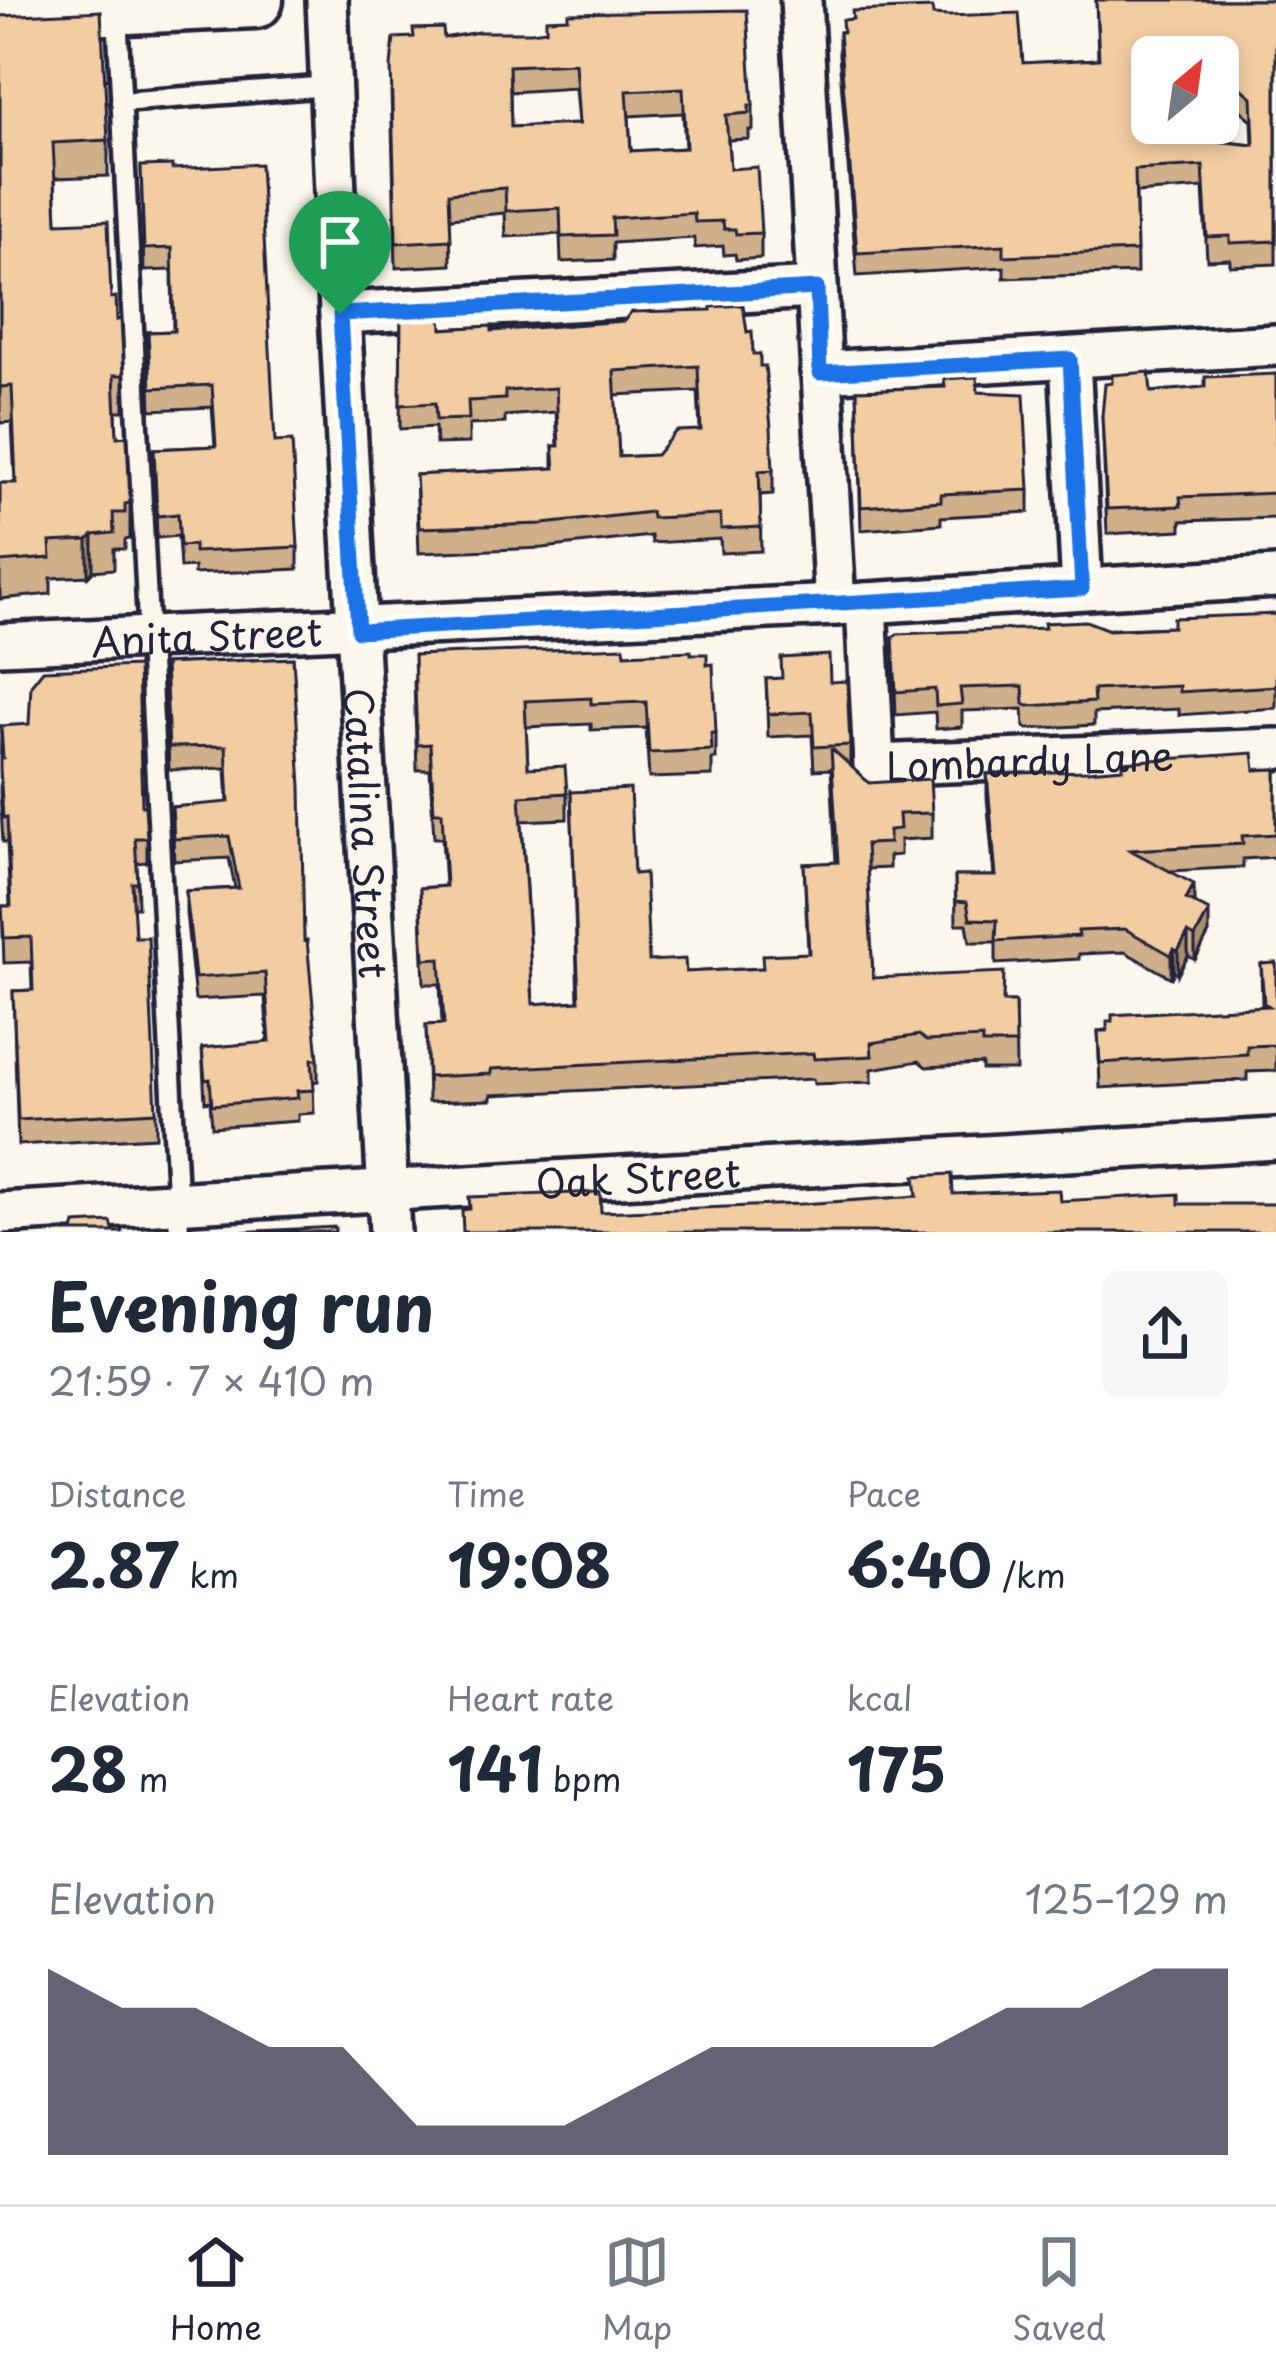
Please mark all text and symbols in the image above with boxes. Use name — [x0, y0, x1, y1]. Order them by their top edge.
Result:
north arrow — [1131, 36, 1239, 144]
map controls — [1131, 36, 1239, 144]
pin — [289, 191, 391, 314]
icon: arrive — [307, 209, 373, 275]
street label: Anita Street — [90, 599, 324, 669]
street label: Catalina Street — [331, 686, 406, 980]
street label: Lombardy Lane — [885, 724, 1175, 794]
street label: Oak Street — [534, 1141, 742, 1211]
text: Evening run — [48, 1255, 434, 1354]
button: share — [1102, 1271, 1228, 1397]
text: 21:59 · 7 × 410 m — [48, 1350, 374, 1409]
text: Distance — [48, 1468, 186, 1518]
text: Time — [447, 1468, 525, 1518]
text: Pace — [847, 1468, 921, 1518]
text: 2.87 — [48, 1518, 179, 1608]
text: 19:08 — [447, 1518, 612, 1608]
text: 6:40 — [847, 1518, 992, 1608]
text: km — [179, 1549, 239, 1599]
text: /km — [992, 1549, 1066, 1599]
text: Elevation — [48, 1672, 190, 1722]
text: Heart rate — [447, 1672, 614, 1722]
text: kcal — [847, 1672, 913, 1722]
text: 28 — [48, 1722, 128, 1812]
text: 141 — [447, 1722, 542, 1812]
text: 175 — [847, 1722, 947, 1812]
text: m — [128, 1753, 169, 1803]
text: bpm — [542, 1753, 622, 1803]
text: Elevation — [48, 1868, 216, 1927]
text: 125–129 m — [1025, 1868, 1228, 1927]
tab: Home — [170, 2229, 262, 2351]
tab: Map — [602, 2229, 672, 2351]
tab: Saved — [1012, 2229, 1106, 2351]

